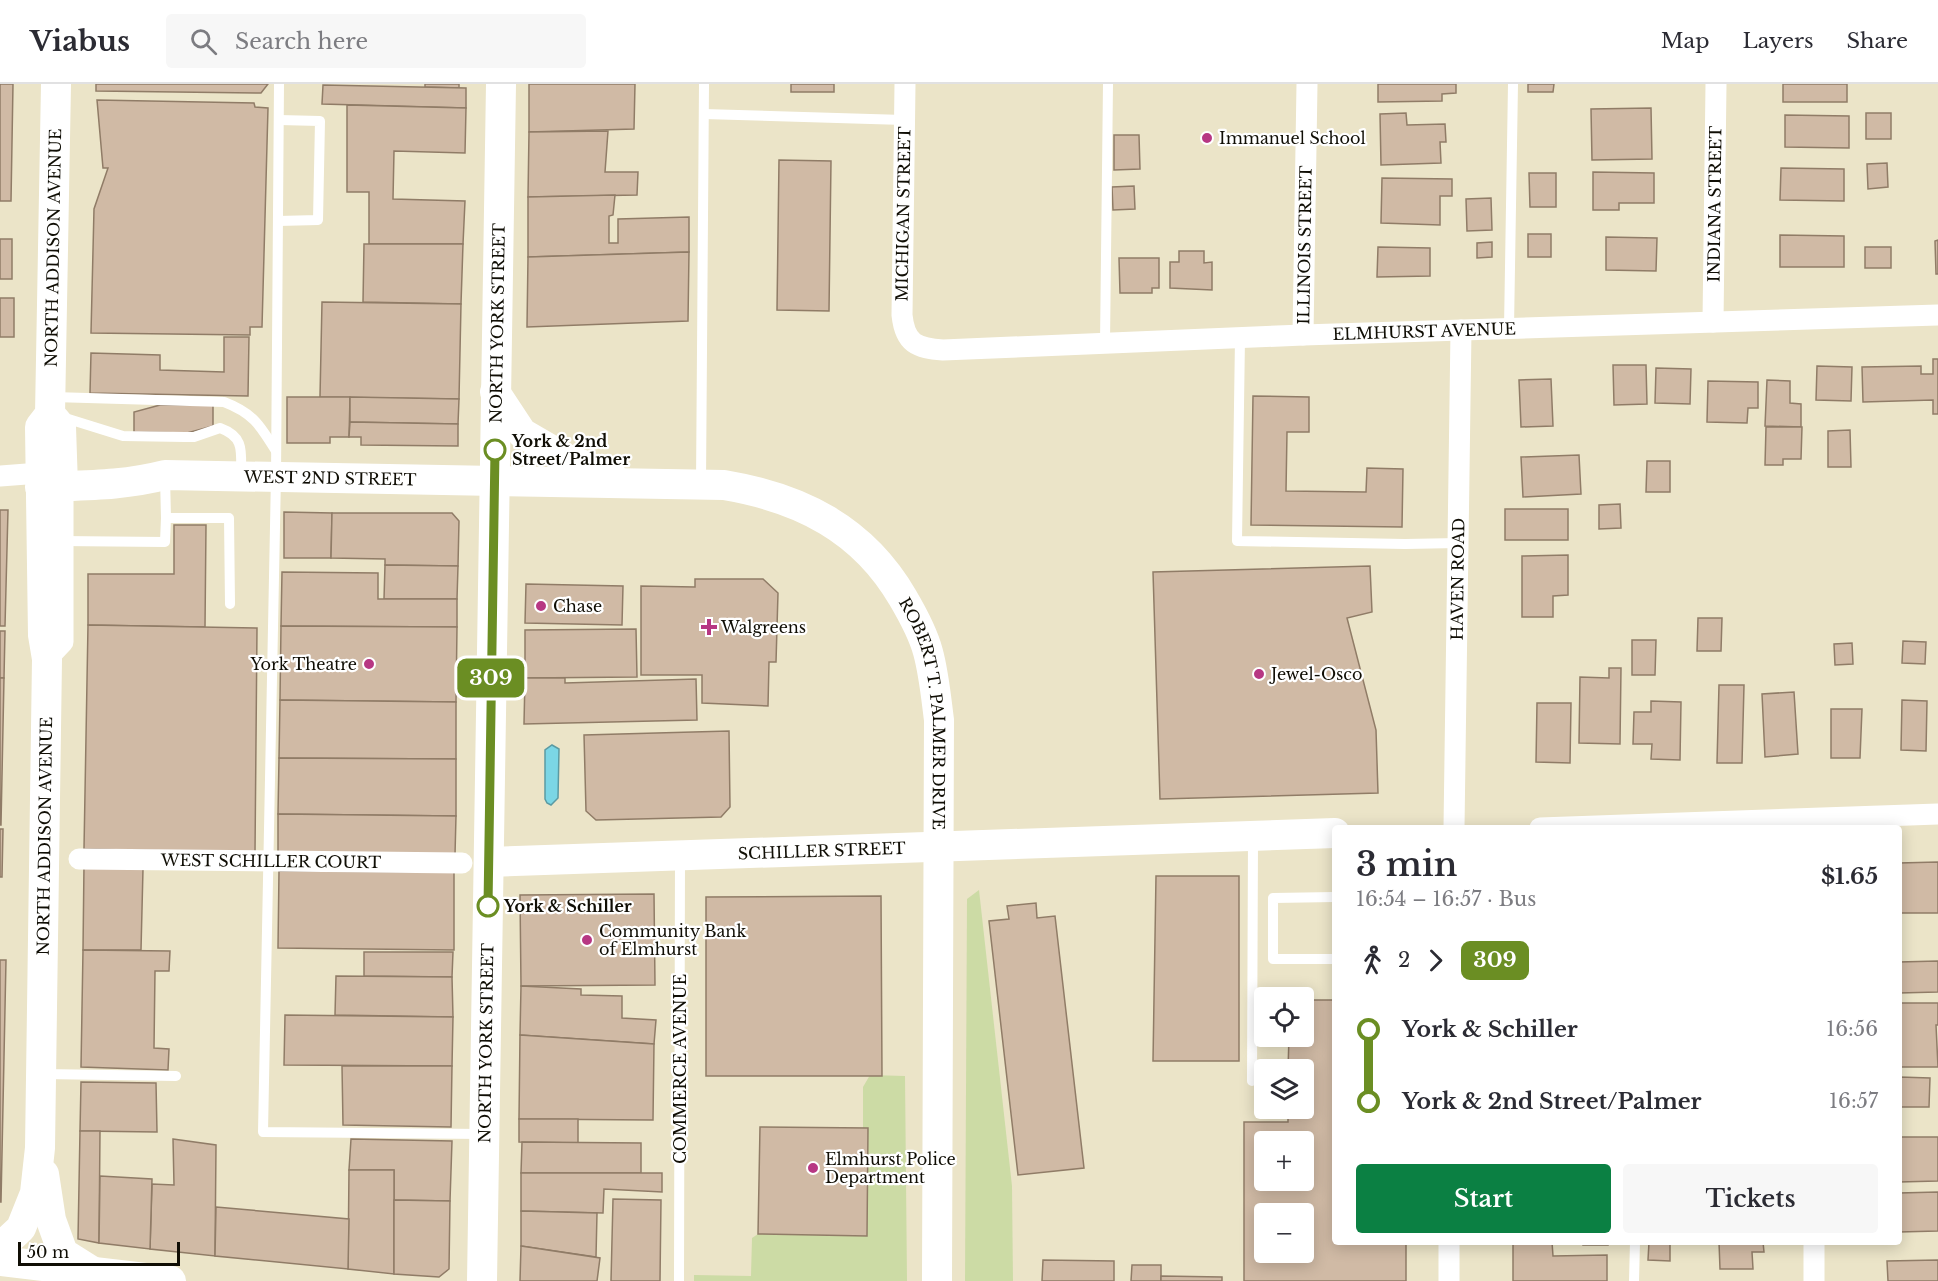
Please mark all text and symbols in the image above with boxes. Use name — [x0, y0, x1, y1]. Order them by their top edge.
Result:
search box — [166, 14, 586, 68]
text: Viabus — [30, 24, 130, 59]
icon: search — [187, 25, 220, 58]
text: Search here — [235, 28, 368, 55]
text: Map — [1661, 28, 1710, 54]
text: Layers — [1743, 28, 1814, 54]
text: Share — [1847, 28, 1908, 54]
street label: MICHIGAN STREET — [891, 126, 915, 302]
street label: INDIANA STREET — [1704, 126, 1725, 282]
street label: NORTH ADDISON AVENUE — [41, 128, 65, 367]
place label: Immanuel School — [1219, 128, 1366, 148]
marker: Immanuel School — [1200, 131, 1214, 145]
street label: ILLINOIS STREET — [1293, 165, 1316, 325]
street label: NORTH YORK STREET — [486, 223, 509, 423]
street label: ELMHURST AVENUE — [1332, 318, 1516, 344]
place label: York & 2nd Street/Palmer — [511, 431, 630, 469]
marker: York & 2nd Street/Palmer — [484, 439, 506, 461]
street label: WEST 2ND STREET — [243, 466, 417, 489]
street label: HAVEN ROAD — [1447, 518, 1468, 640]
street label: ROBERT T. PALMER DRIVE — [895, 594, 949, 830]
place label: Chase — [553, 596, 602, 616]
marker: Chase — [534, 599, 548, 613]
place label: Walgreens — [720, 617, 806, 637]
marker: Walgreens — [702, 620, 716, 634]
place label: York Theatre — [250, 654, 357, 674]
marker: York Theatre — [362, 657, 376, 671]
line badge: 309 — [456, 658, 526, 698]
place label: Jewel-Osco — [1269, 664, 1362, 684]
text: 309 — [469, 665, 513, 691]
marker: Jewel-Osco — [1252, 667, 1266, 681]
street label: NORTH ADDISON AVENUE — [33, 717, 56, 955]
street label: SCHILLER STREET — [738, 838, 906, 863]
text: 3 min — [1356, 844, 1457, 885]
street label: WEST SCHILLER COURT — [160, 850, 381, 872]
text: $1.65 — [1821, 863, 1878, 890]
text: 16:54 – 16:57 · Bus — [1356, 887, 1536, 911]
marker: York & Schiller — [477, 895, 499, 917]
place label: York & Schiller — [503, 896, 632, 916]
place label: Community Bank of Elmhurst — [599, 921, 746, 959]
marker: Community Bank of Elmhurst — [580, 933, 594, 947]
street label: NORTH YORK STREET — [474, 943, 497, 1143]
icon: walk — [1356, 944, 1389, 977]
icon: forward — [1419, 944, 1452, 977]
text: 309 — [1473, 947, 1517, 973]
text: 2 — [1398, 948, 1410, 972]
street label: COMMERCE AVENUE — [670, 974, 690, 1164]
map controls — [1254, 987, 1314, 1263]
button: locate — [1254, 987, 1314, 1047]
text: York & Schiller — [1402, 1016, 1578, 1043]
text: 16:56 — [1826, 1017, 1878, 1041]
button: layers — [1254, 1059, 1314, 1119]
text: York & 2nd Street/Palmer — [1402, 1088, 1702, 1115]
text: 16:57 — [1829, 1089, 1878, 1113]
button: + — [1254, 1131, 1314, 1191]
place label: Elmhurst Police Department — [825, 1149, 956, 1187]
marker: Elmhurst Police Department — [806, 1161, 820, 1175]
button: Start — [1356, 1164, 1611, 1233]
button: Tickets — [1623, 1164, 1878, 1233]
button: − — [1254, 1203, 1314, 1263]
scale bar — [18, 1239, 180, 1266]
text: 50 m — [27, 1242, 69, 1262]

